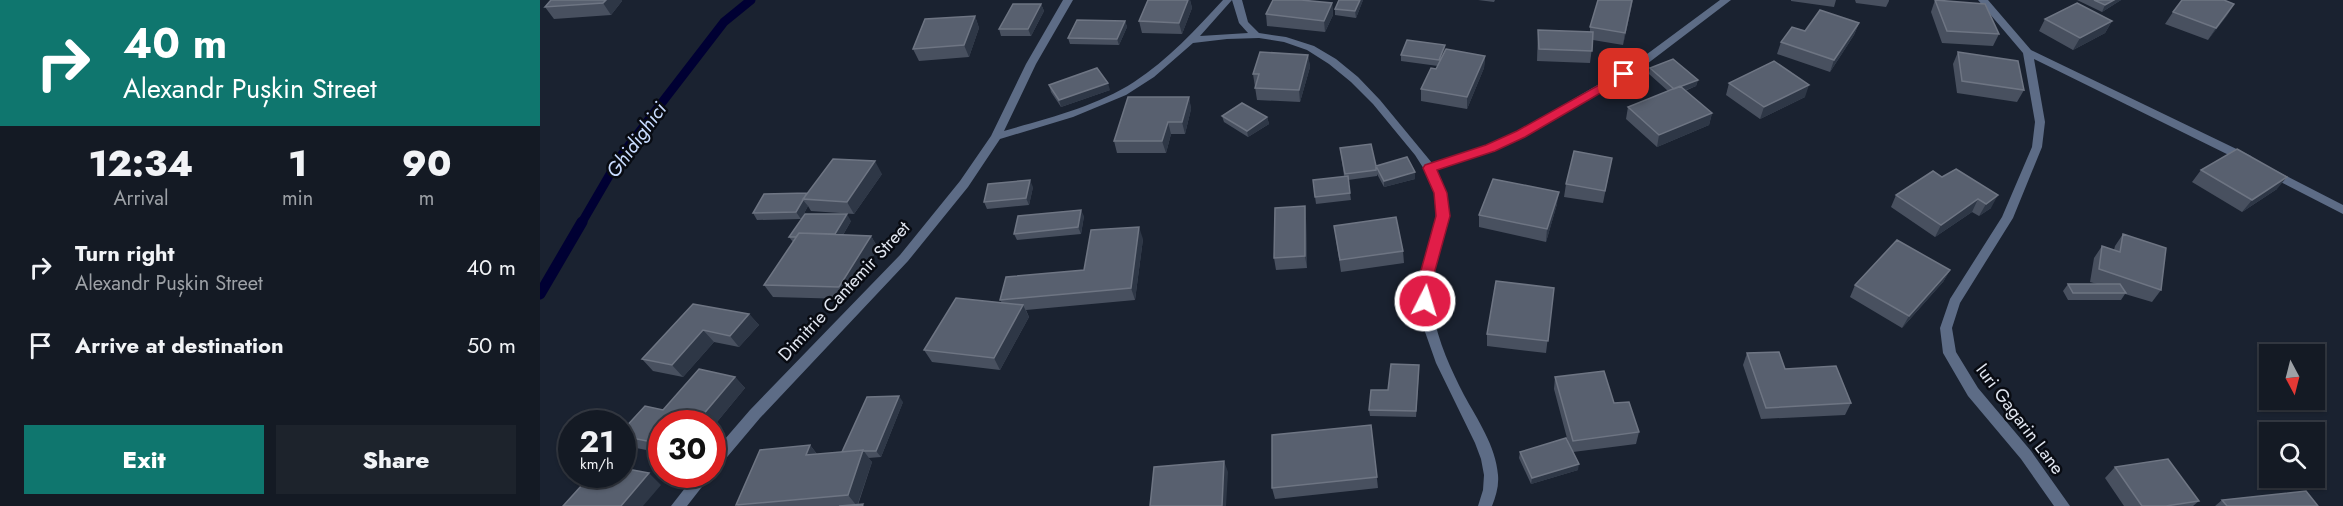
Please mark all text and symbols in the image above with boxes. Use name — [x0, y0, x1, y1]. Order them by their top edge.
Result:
text: 40 m — [123, 13, 227, 74]
icon: right — [24, 24, 102, 102]
pin — [1598, 48, 1649, 99]
icon: arrive — [1607, 57, 1640, 90]
text: Alexandr Pușkin Street — [123, 69, 377, 108]
water label: Ghidighici — [599, 96, 674, 184]
text: 12:34 — [89, 137, 193, 189]
text: 1 — [288, 137, 307, 189]
text: 90 — [402, 137, 451, 189]
text: Arrival — [113, 184, 169, 213]
text: min — [282, 184, 313, 213]
text: m — [419, 184, 434, 213]
street label: Dimitrie Cantemir Street — [772, 215, 916, 367]
text: Turn right — [75, 237, 175, 269]
icon: right — [24, 251, 57, 284]
text: 40 m — [466, 251, 516, 283]
text: Alexandr Pușkin Street — [75, 269, 263, 298]
position arrow — [1393, 269, 1457, 333]
icon: arrive — [24, 329, 57, 362]
text: Arrive at destination — [75, 329, 284, 361]
text: 50 m — [467, 329, 516, 361]
north arrow — [2259, 344, 2325, 410]
map controls — [2259, 344, 2325, 488]
street label: Iuri Gagarin Lane — [1970, 358, 2070, 480]
speed limit sign: 30 — [648, 410, 726, 488]
text: 21 — [580, 420, 614, 463]
button: search — [2259, 422, 2325, 488]
button: Exit — [24, 425, 264, 494]
button: Share — [276, 425, 516, 494]
text: km/h — [580, 453, 614, 475]

